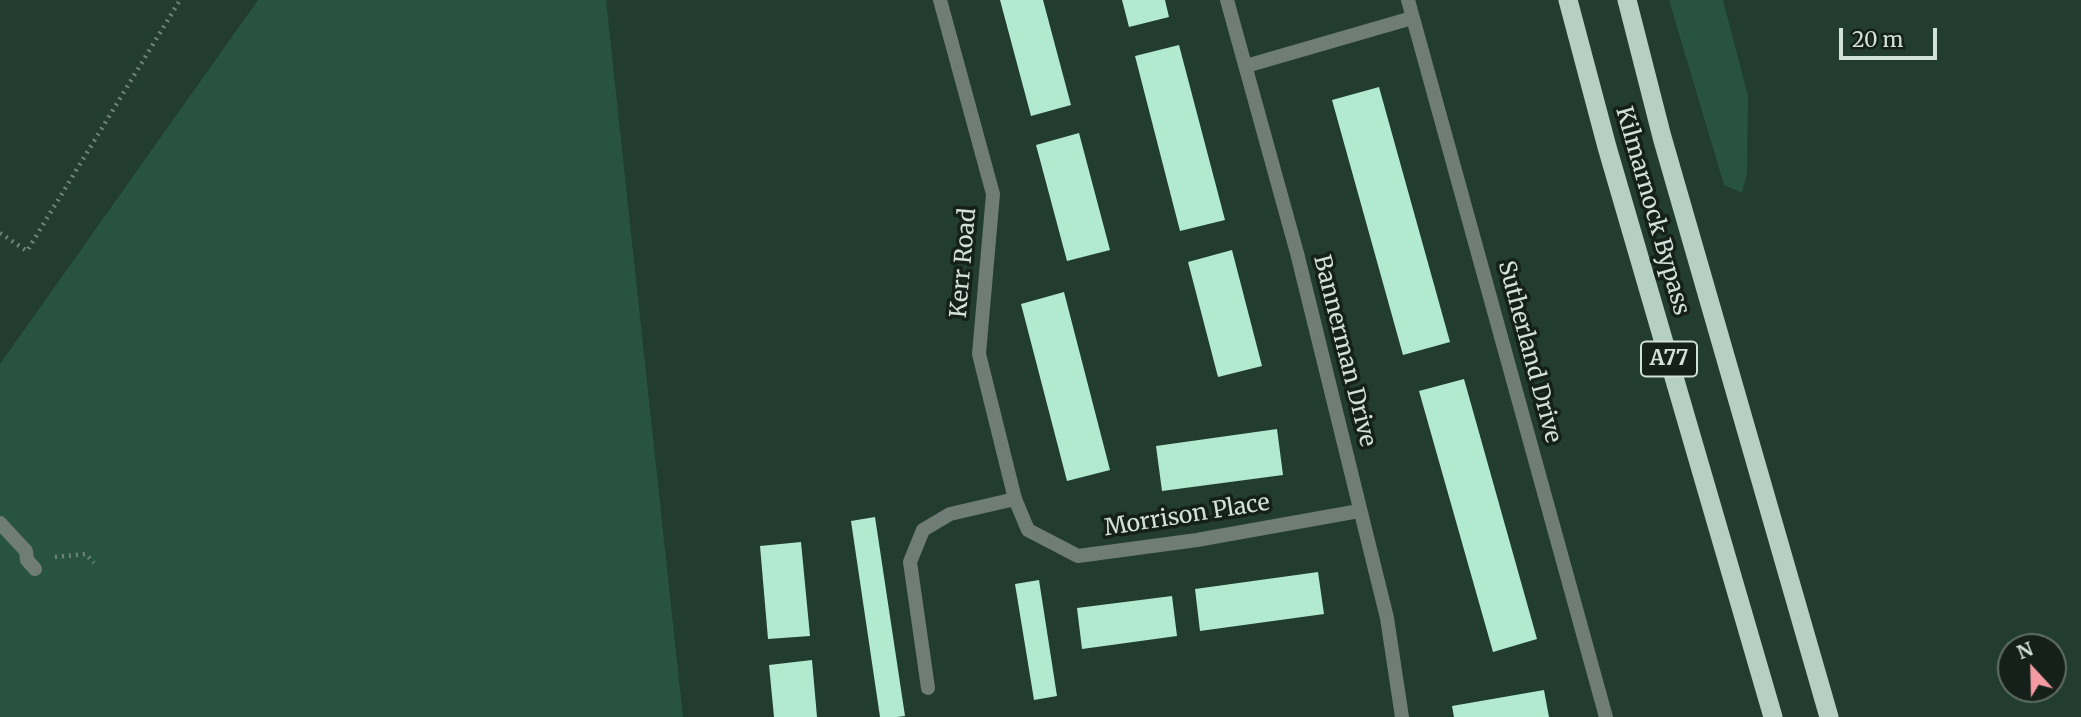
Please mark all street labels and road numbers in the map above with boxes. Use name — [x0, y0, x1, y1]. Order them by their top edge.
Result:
street label: Kilmarnock Bypass — [1609, 104, 1695, 318]
street label: Kerr Road — [945, 207, 983, 319]
street label: Bannerman Drive — [1307, 252, 1381, 450]
street label: Sutherland Drive — [1491, 258, 1567, 446]
road number: A77 — [1641, 342, 1697, 376]
street label: Morrison Place — [1102, 489, 1272, 543]

